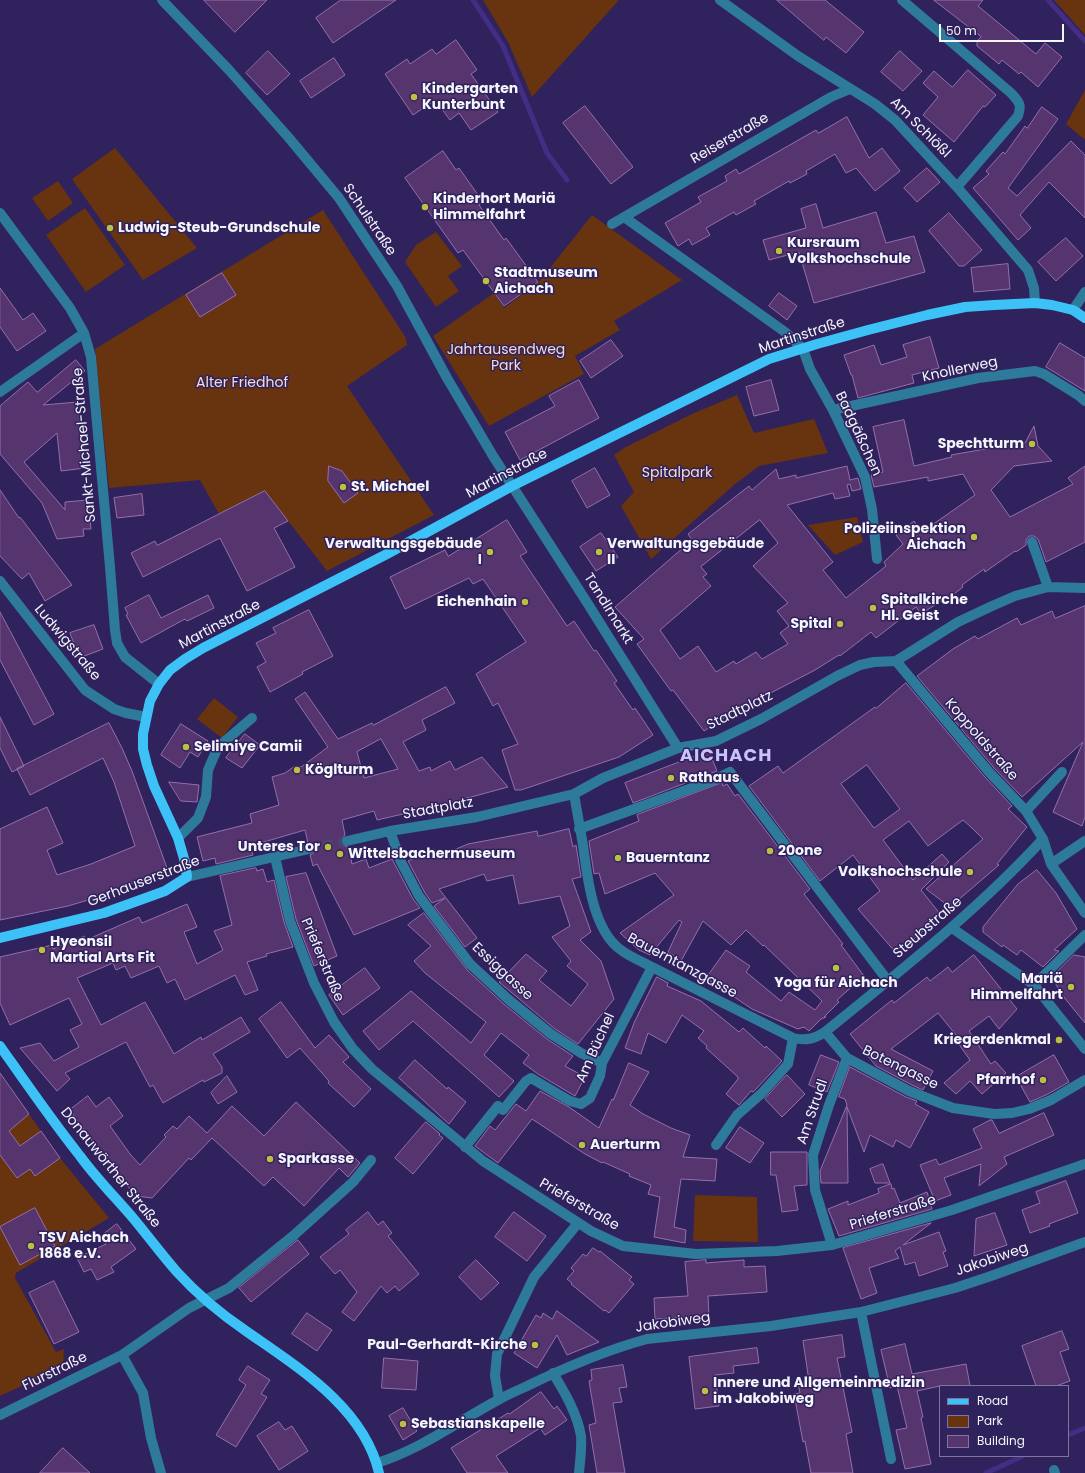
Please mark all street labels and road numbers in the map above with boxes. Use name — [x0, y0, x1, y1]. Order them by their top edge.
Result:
street label: Am Schlößl — [886, 94, 954, 162]
street label: Reiserstraße — [688, 110, 772, 168]
street label: Schulstraße — [339, 181, 399, 259]
street label: Martinstraße — [757, 314, 847, 358]
street label: Knollerweg — [921, 354, 999, 386]
street label: Sankt-Michael-Straße — [70, 367, 100, 523]
street label: Badgäßchen — [831, 389, 885, 479]
street label: Martinstraße — [464, 446, 550, 502]
street label: Tandlmarkt — [580, 570, 636, 648]
street label: Martinstraße — [177, 597, 263, 653]
street label: Ludwigstraße — [30, 602, 104, 684]
street label: Stadtplatz — [704, 688, 776, 734]
street label: Koppoldstraße — [941, 695, 1021, 785]
street label: Stadtplatz — [401, 795, 475, 823]
street label: Gerhauserstraße — [86, 853, 202, 911]
street label: Steubstraße — [890, 894, 966, 962]
street label: Prieferstraße — [297, 916, 347, 1004]
street label: Bauerntanzgasse — [624, 930, 740, 1002]
street label: Essiggasse — [468, 940, 536, 1004]
street label: Am Büchel — [573, 1010, 619, 1086]
street label: Botengasse — [859, 1042, 941, 1094]
street label: Am Strudl — [794, 1077, 832, 1147]
street label: Donauwörther Straße — [56, 1105, 164, 1231]
street label: Prieferstraße — [536, 1175, 622, 1235]
street label: Prieferstraße — [848, 1192, 938, 1234]
street label: Jakobiweg — [954, 1240, 1030, 1280]
street label: Jakobiweg — [634, 1309, 712, 1337]
street label: Flurstraße — [20, 1349, 90, 1395]

